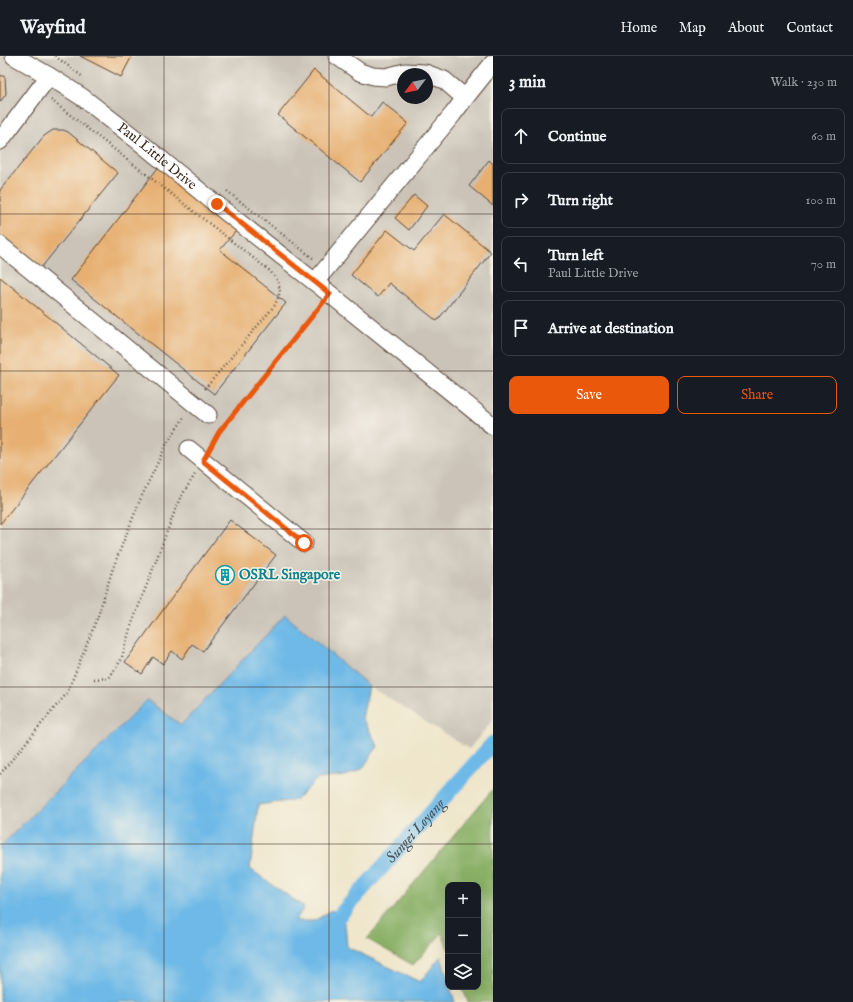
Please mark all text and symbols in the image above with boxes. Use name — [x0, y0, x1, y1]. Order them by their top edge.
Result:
text: Wayfind — [20, 16, 86, 40]
text: Home — [621, 19, 657, 37]
text: Map — [679, 19, 706, 37]
text: About — [728, 19, 764, 37]
text: Contact — [786, 19, 833, 37]
north arrow — [397, 68, 433, 104]
text: 3 min — [509, 72, 546, 93]
text: Walk · 230 m — [771, 74, 837, 91]
street label: Paul Little Drive — [113, 119, 201, 194]
icon: ahead — [510, 125, 532, 147]
text: Continue — [548, 127, 606, 146]
text: 60 m — [811, 128, 836, 145]
icon: right — [510, 189, 532, 211]
text: Turn right — [548, 191, 613, 210]
text: 100 m — [806, 192, 836, 209]
route end — [208, 195, 226, 213]
text: Turn left — [548, 246, 604, 265]
icon: left — [510, 253, 532, 275]
text: 70 m — [811, 256, 836, 273]
text: Paul Little Drive — [548, 265, 638, 282]
icon: arrive — [510, 317, 532, 339]
text: Arrive at destination — [548, 319, 674, 338]
button: Save — [509, 376, 669, 414]
button: Share — [677, 376, 837, 414]
route start — [295, 534, 313, 552]
building icon: OSRL Singapore — [214, 564, 236, 586]
place label: OSRL Singapore — [239, 566, 341, 584]
water label: Sungei Loyang — [381, 793, 450, 867]
map controls — [445, 882, 481, 990]
button: + — [445, 882, 481, 918]
button: − — [445, 918, 481, 954]
button: layers — [445, 954, 481, 990]

